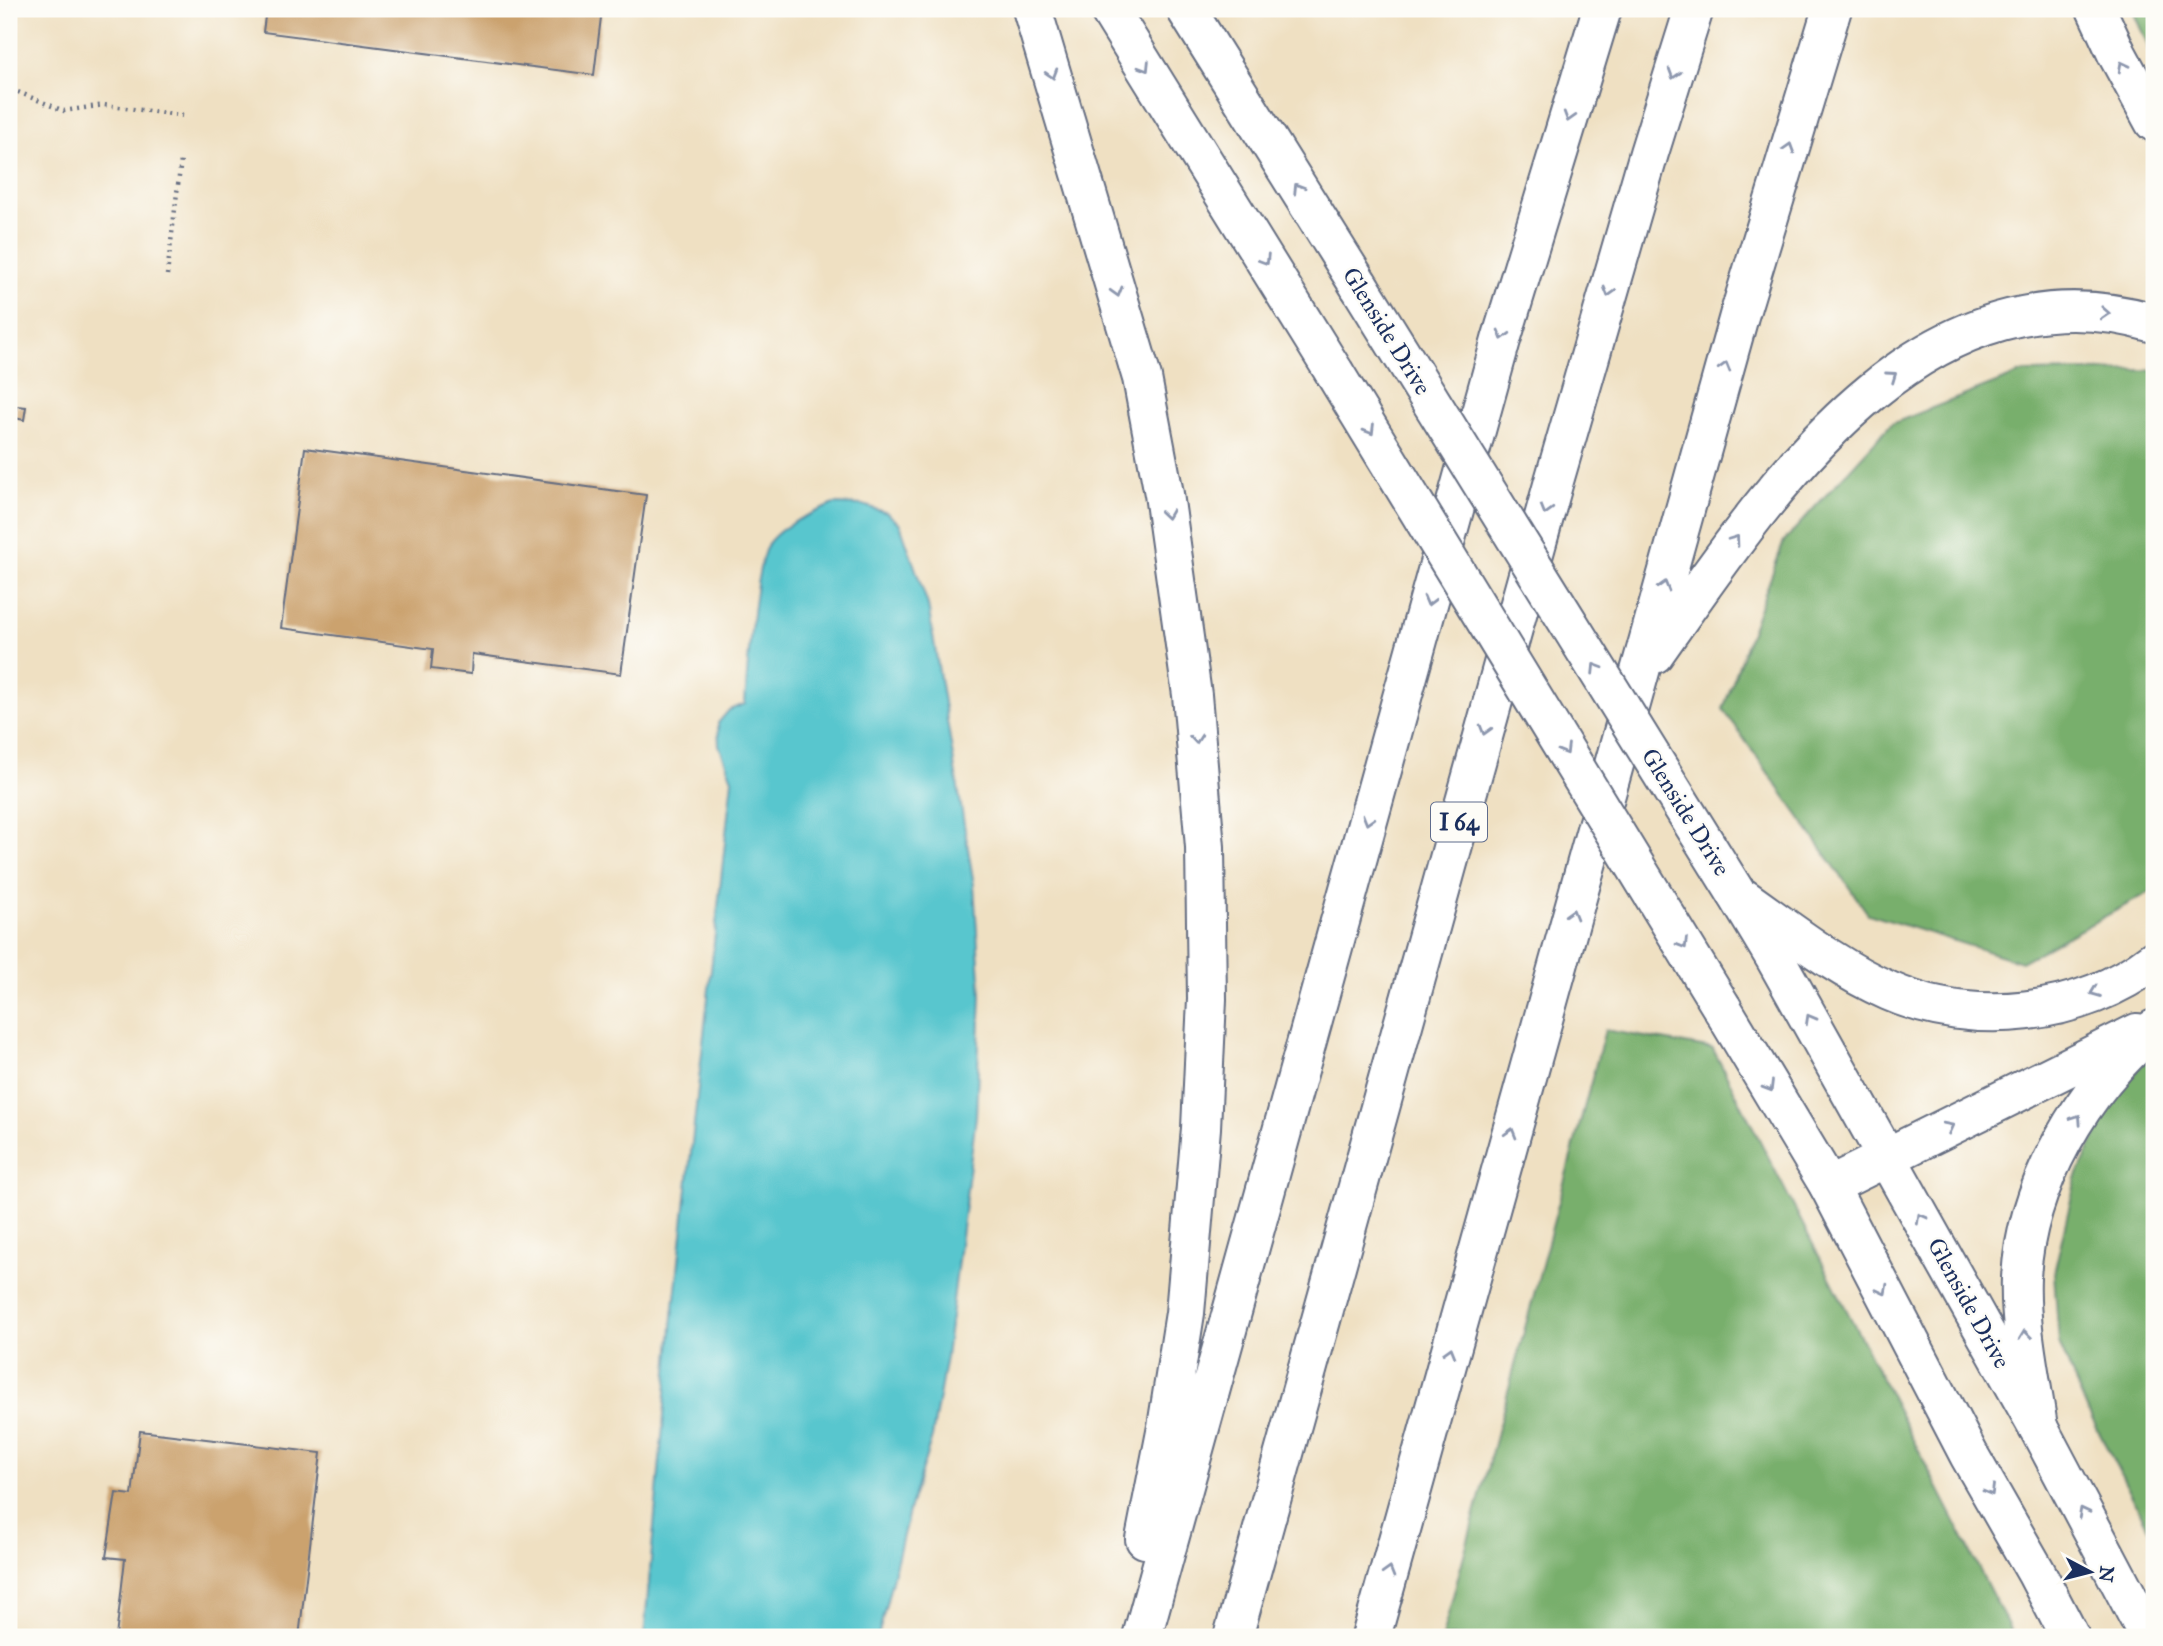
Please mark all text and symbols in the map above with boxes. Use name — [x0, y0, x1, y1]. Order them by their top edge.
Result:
one-way arrow — [1136, 59, 1149, 72]
one-way arrow — [2118, 61, 2131, 74]
one-way arrow — [1668, 67, 1682, 80]
one-way arrow — [1044, 68, 1059, 80]
one-way arrow — [1562, 110, 1577, 122]
one-way arrow — [1780, 143, 1795, 155]
one-way arrow — [1293, 182, 1306, 195]
one-way arrow — [1256, 252, 1269, 265]
street label: Glenside Drive — [1336, 262, 1438, 400]
one-way arrow — [1109, 286, 1124, 298]
one-way arrow — [1603, 286, 1617, 298]
one-way arrow — [2100, 305, 2111, 320]
one-way arrow — [1497, 328, 1512, 340]
one-way arrow — [1716, 361, 1731, 373]
one-way arrow — [1884, 372, 1897, 384]
one-way arrow — [1362, 423, 1375, 436]
one-way arrow — [1540, 504, 1554, 516]
one-way arrow — [1159, 508, 1174, 520]
one-way arrow — [1727, 535, 1739, 548]
one-way arrow — [1656, 580, 1670, 592]
one-way arrow — [1423, 595, 1437, 607]
one-way arrow — [1592, 663, 1605, 676]
one-way arrow — [1479, 723, 1493, 735]
one-way arrow — [1188, 734, 1203, 745]
one-way arrow — [1556, 743, 1569, 756]
street label: Glenside Drive — [1635, 743, 1737, 881]
road number: I 64 — [1431, 802, 1487, 842]
one-way arrow — [1362, 814, 1376, 826]
one-way arrow — [1564, 908, 1579, 920]
one-way arrow — [1675, 937, 1688, 950]
one-way arrow — [2089, 984, 2101, 998]
one-way arrow — [1805, 1014, 1818, 1027]
one-way arrow — [1761, 1080, 1774, 1093]
one-way arrow — [2068, 1114, 2081, 1127]
one-way arrow — [1942, 1121, 1954, 1135]
one-way arrow — [1503, 1127, 1518, 1139]
one-way arrow — [1916, 1212, 1929, 1225]
street label: Glenside Drive — [1921, 1232, 2017, 1374]
one-way arrow — [1875, 1283, 1889, 1295]
one-way arrow — [2018, 1329, 2033, 1341]
one-way arrow — [1442, 1347, 1457, 1359]
one-way arrow — [1982, 1484, 1995, 1497]
one-way arrow — [2077, 1507, 2091, 1519]
north arrow — [2054, 1538, 2124, 1608]
text: N — [2094, 1565, 2119, 1583]
one-way arrow — [1381, 1566, 1396, 1578]

